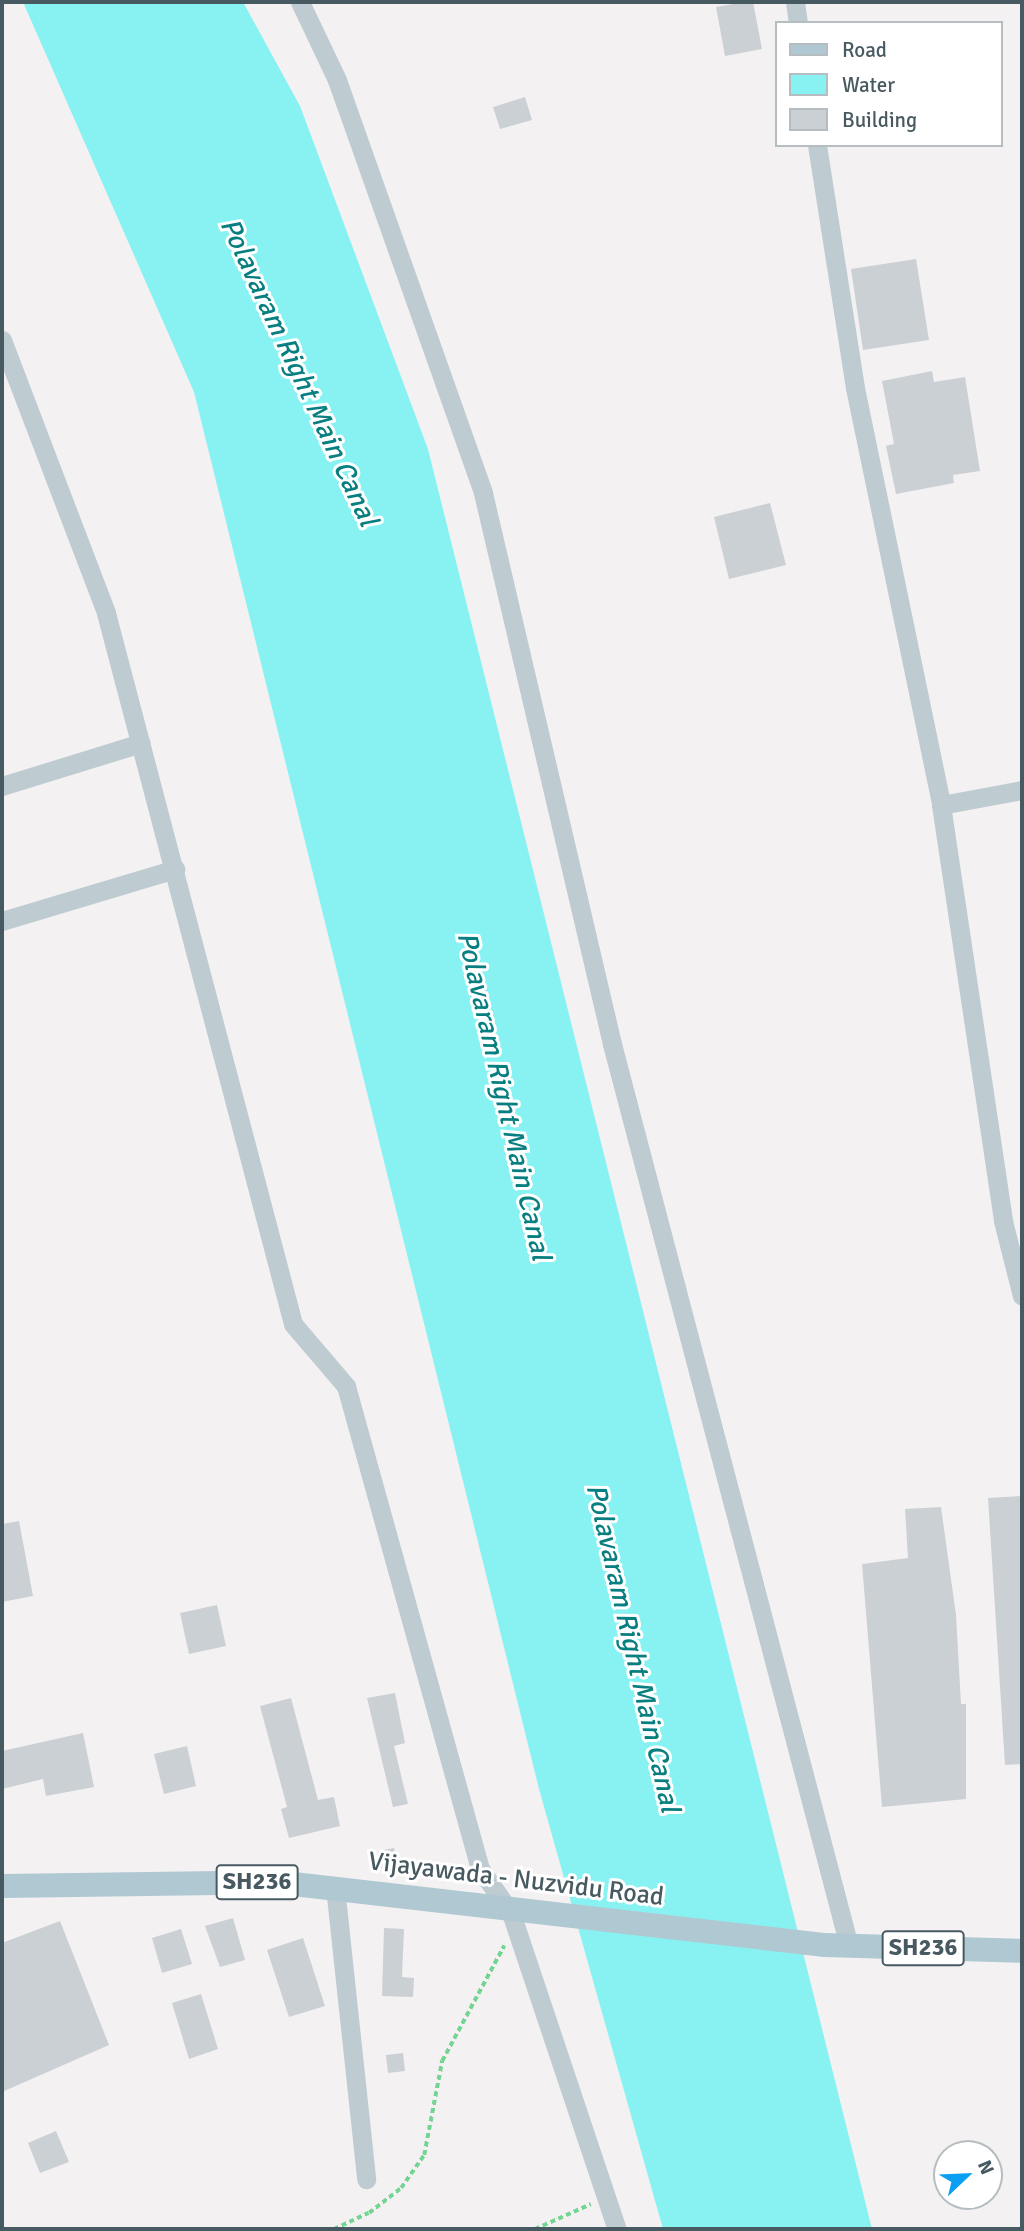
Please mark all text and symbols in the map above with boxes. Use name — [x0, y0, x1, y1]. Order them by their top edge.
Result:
legend — [776, 21, 1003, 147]
text: Road — [842, 37, 887, 63]
text: Water — [842, 72, 895, 98]
text: Building — [842, 107, 917, 133]
water label: Polavaram Right Main Canal — [213, 213, 385, 531]
water label: Polavaram Right Main Canal — [450, 928, 558, 1264]
water label: Polavaram Right Main Canal — [579, 1480, 687, 1816]
street label: Vijayawada - Nuzvidu Road — [367, 1846, 665, 1914]
road number: SH236 — [215, 1861, 299, 1902]
road number: SH236 — [881, 1927, 965, 1968]
north arrow — [933, 2140, 1003, 2210]
text: N — [972, 2157, 999, 2178]

